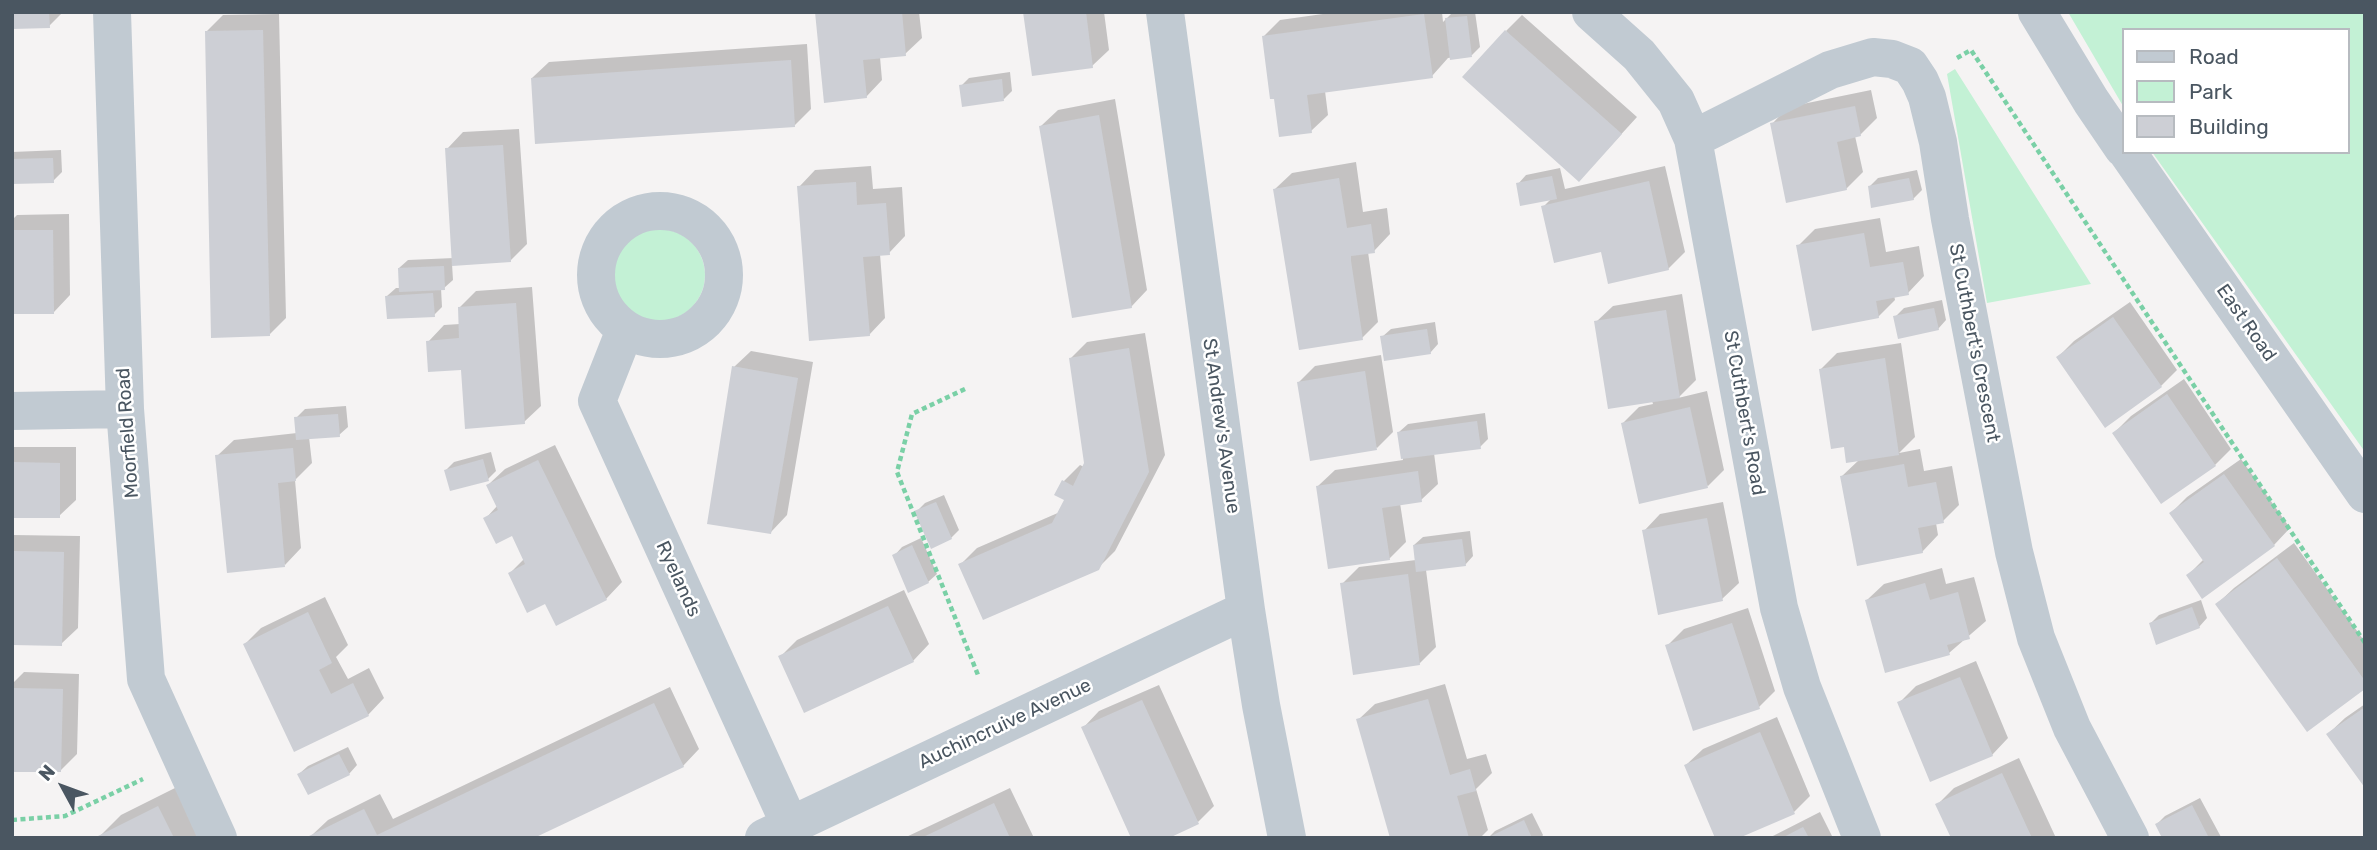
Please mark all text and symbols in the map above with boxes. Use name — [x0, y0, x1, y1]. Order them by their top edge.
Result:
legend — [2122, 28, 2349, 154]
text: Road — [2189, 44, 2239, 69]
text: Park — [2189, 79, 2233, 104]
text: Building — [2189, 114, 2269, 139]
street label: St Cuthbert's Crescent — [1944, 242, 2004, 444]
street label: East Road — [2211, 280, 2281, 366]
street label: St Cuthbert's Road — [1718, 329, 1770, 497]
street label: St Andrew's Avenue — [1197, 337, 1245, 515]
street label: Moorfield Road — [112, 367, 144, 499]
street label: Ryelands — [651, 538, 705, 620]
street label: Auchincruive Avenue — [915, 674, 1095, 774]
north arrow — [28, 752, 98, 822]
text: N — [34, 760, 60, 786]

